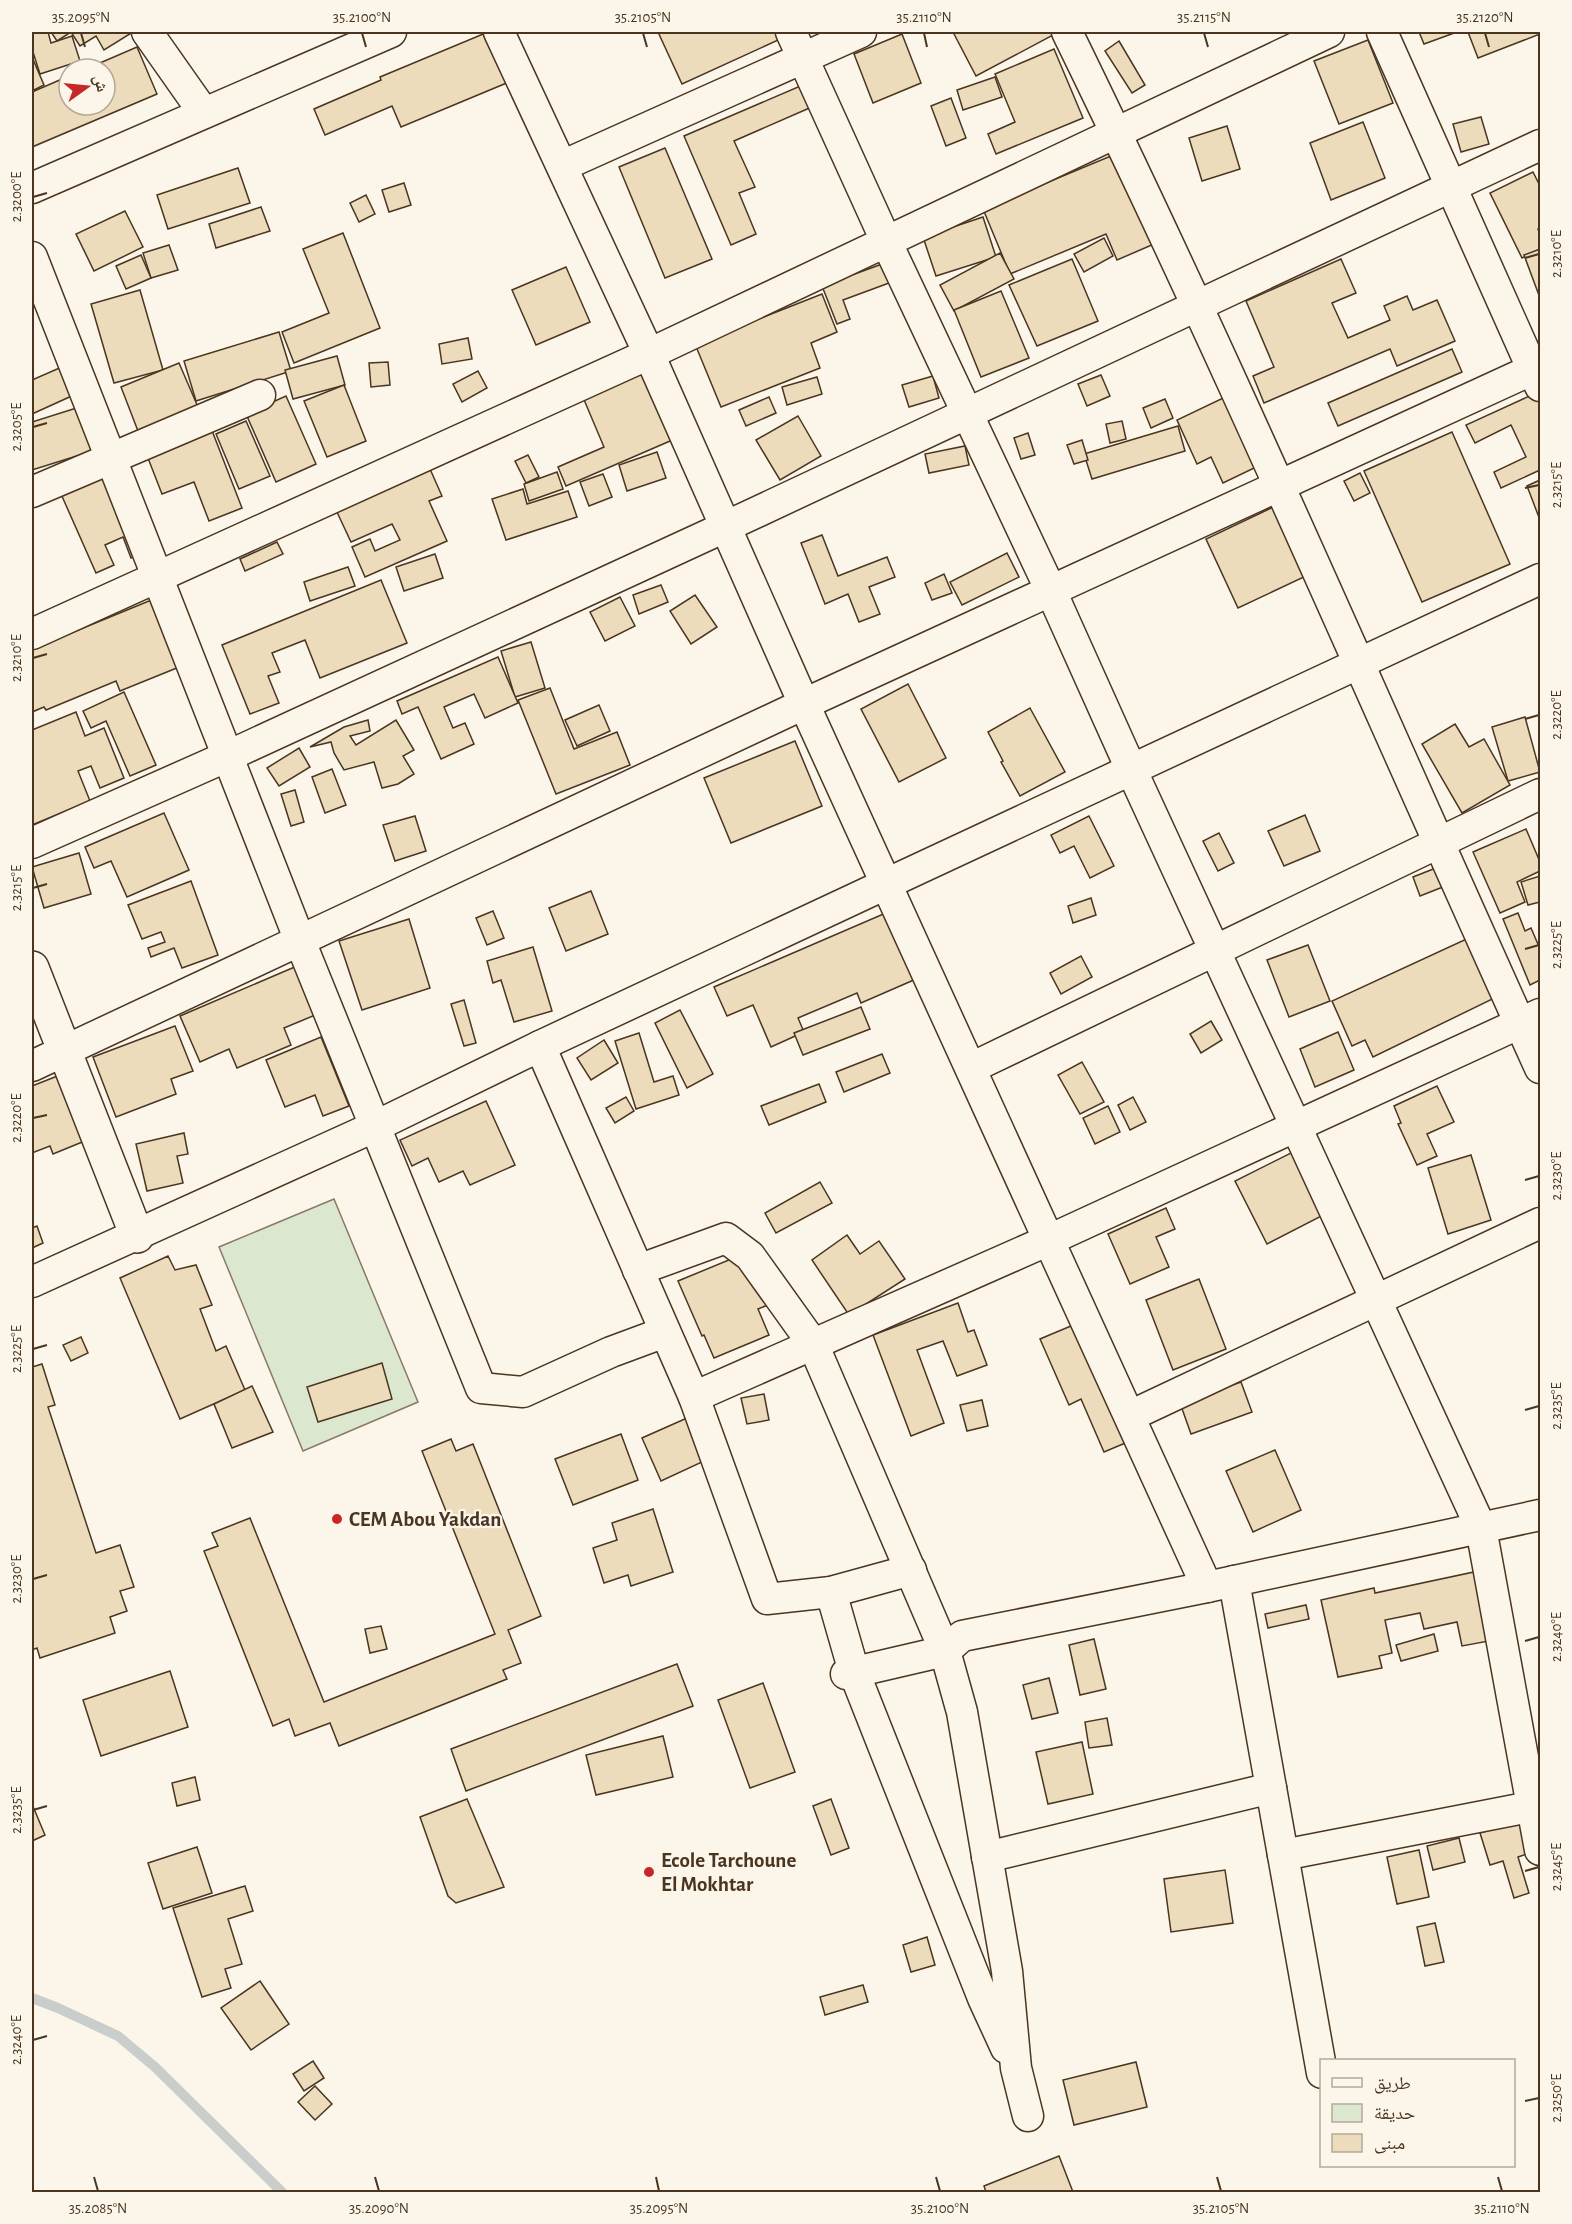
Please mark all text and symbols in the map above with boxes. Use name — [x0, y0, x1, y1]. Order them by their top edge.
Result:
text: 35.2095°N — [52, 10, 110, 25]
text: 35.2100°N — [333, 10, 391, 25]
text: 35.2105°N — [615, 10, 671, 25]
text: 35.2110°N — [896, 10, 952, 25]
text: 35.2115°N — [1177, 10, 1231, 25]
text: 35.2120°N — [1456, 10, 1514, 25]
north arrow — [57, 57, 117, 117]
text: ش — [90, 73, 110, 94]
text: 2.3200°E — [9, 172, 24, 222]
text: 2.3210°E — [1549, 230, 1564, 278]
text: 2.3205°E — [9, 402, 24, 452]
text: 2.3215°E — [1549, 462, 1564, 508]
text: 2.3210°E — [9, 634, 24, 682]
text: 2.3220°E — [1549, 690, 1564, 740]
text: 2.3215°E — [9, 865, 24, 911]
text: 2.3225°E — [1549, 921, 1564, 969]
text: 2.3220°E — [9, 1093, 24, 1143]
text: 2.3230°E — [1549, 1152, 1564, 1201]
text: 2.3225°E — [9, 1325, 24, 1373]
text: 2.3235°E — [1549, 1382, 1564, 1430]
place label: CEM Abou Yakdan — [349, 1509, 501, 1530]
marker: CEM Abou Yakdan — [330, 1512, 344, 1526]
text: 2.3230°E — [9, 1555, 24, 1604]
text: 2.3240°E — [1549, 1612, 1564, 1662]
text: 2.3235°E — [9, 1786, 24, 1834]
text: 2.3245°E — [1549, 1843, 1564, 1891]
place label: Ecole Tarchoune El Mokhtar — [661, 1850, 796, 1895]
marker: Ecole Tarchoune El Mokhtar — [642, 1865, 656, 1879]
text: 2.3240°E — [9, 2015, 24, 2065]
legend — [1320, 2059, 1515, 2167]
text: 2.3250°E — [1549, 2073, 1564, 2123]
text: طريق — [1374, 2075, 1411, 2094]
text: حديقة — [1374, 2105, 1415, 2123]
text: مبنى — [1374, 2135, 1405, 2154]
text: 35.2085°N — [69, 2201, 127, 2216]
text: 35.2090°N — [349, 2201, 409, 2216]
text: 35.2095°N — [630, 2201, 688, 2216]
text: 35.2100°N — [911, 2201, 969, 2216]
text: 35.2105°N — [1193, 2201, 1249, 2216]
text: 35.2110°N — [1474, 2201, 1530, 2216]

